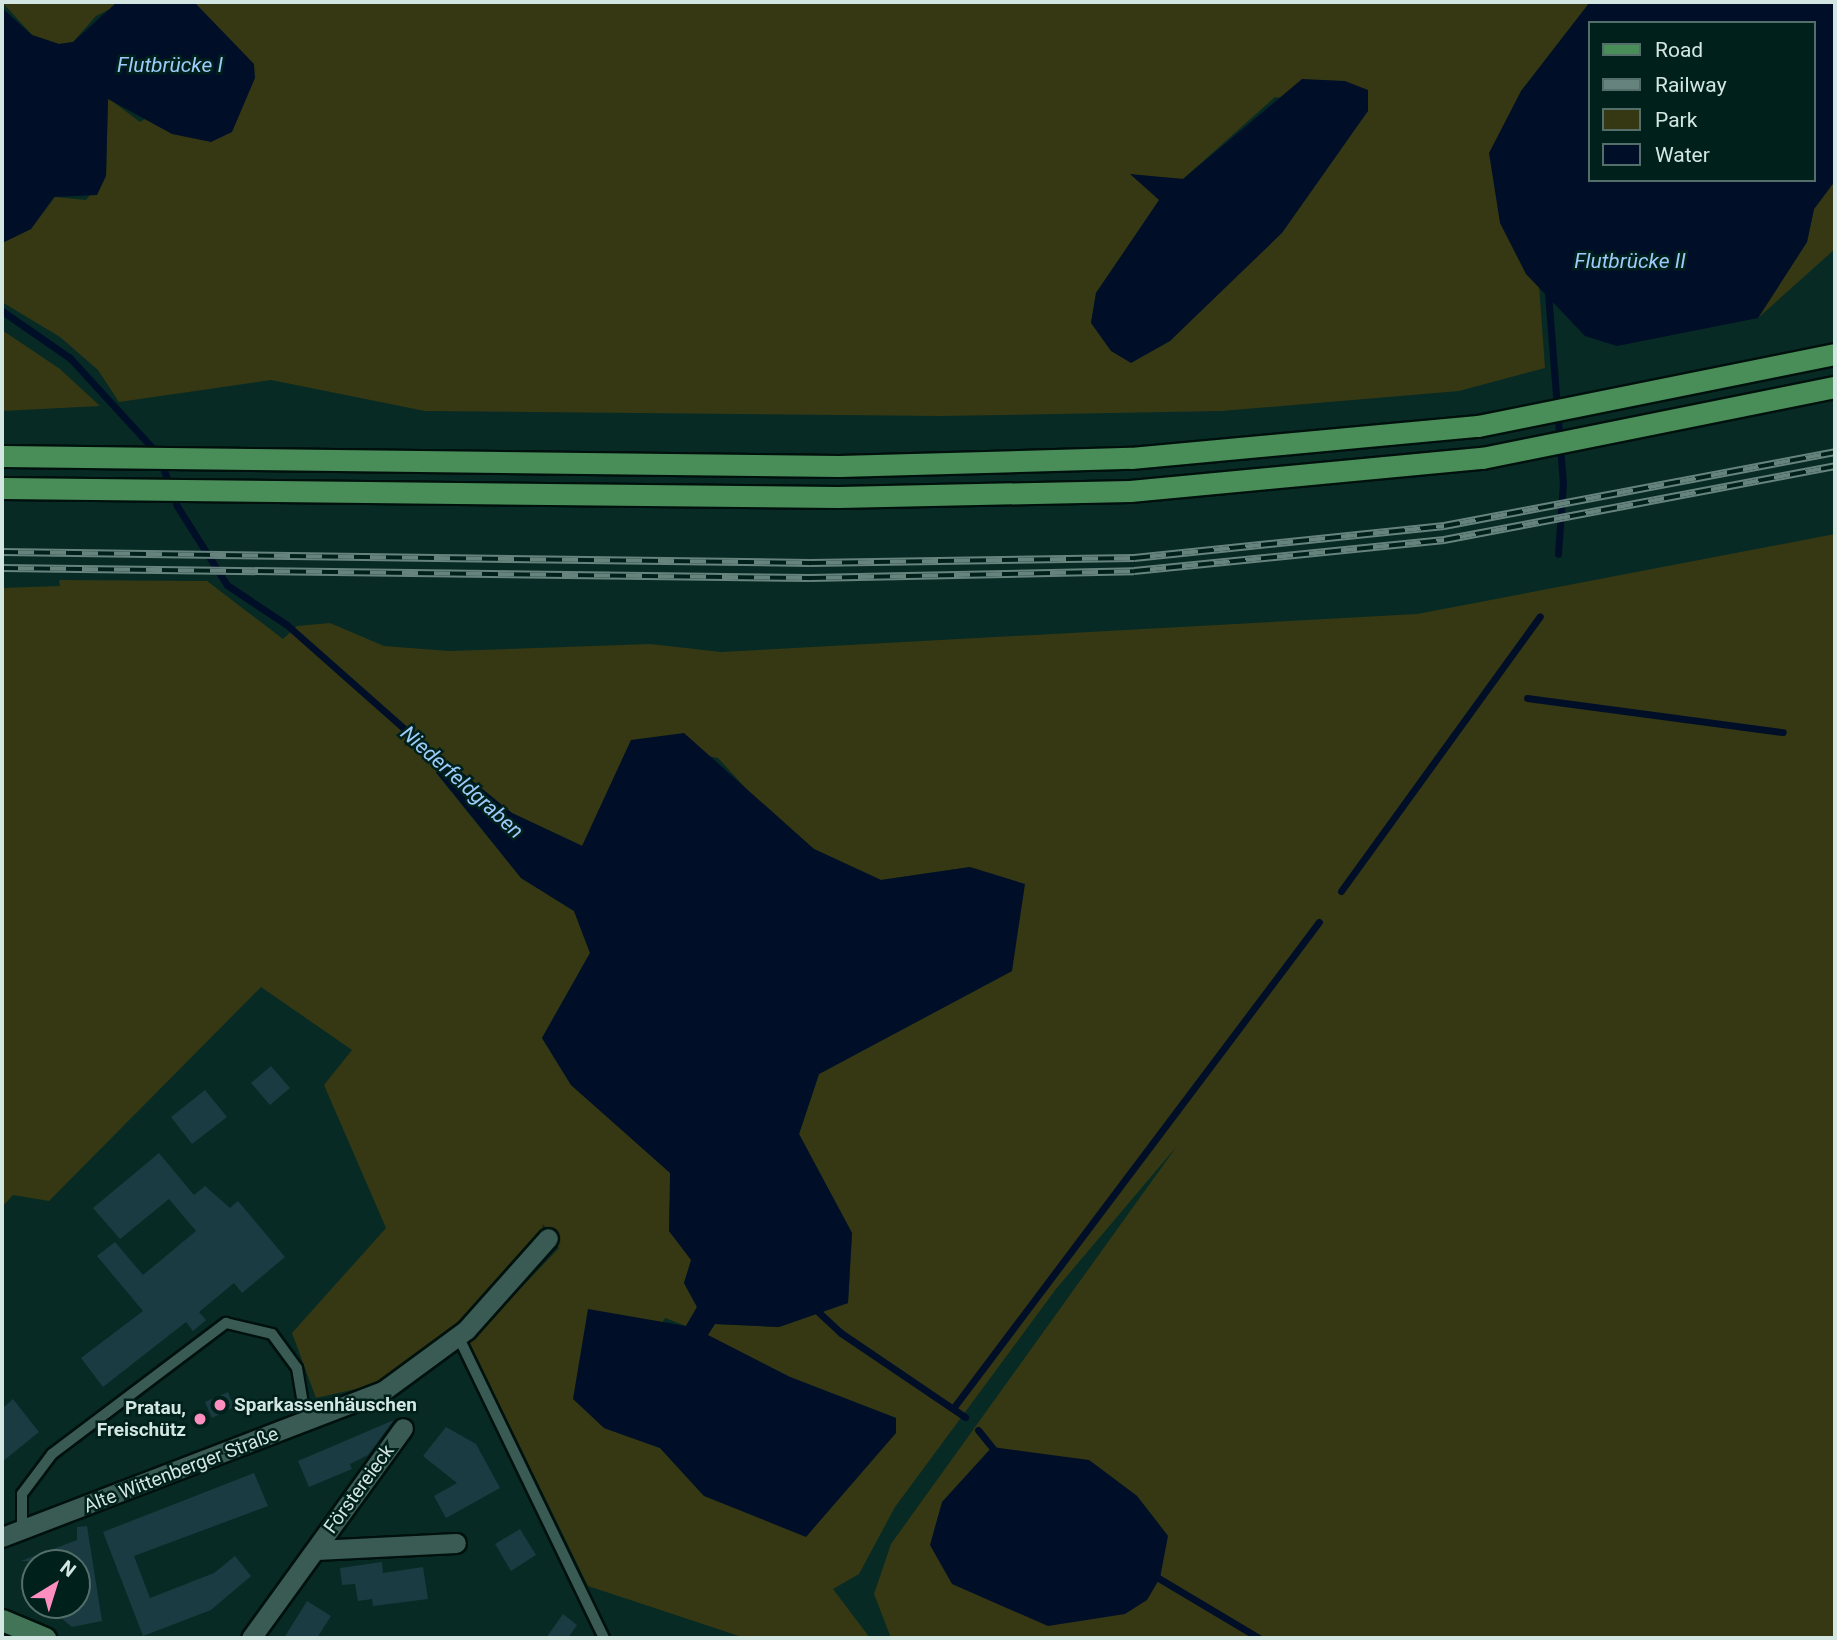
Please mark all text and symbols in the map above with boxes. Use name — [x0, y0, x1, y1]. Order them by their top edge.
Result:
legend — [1588, 21, 1816, 182]
text: Road — [1655, 38, 1703, 62]
water label: Flutbrücke I — [117, 52, 223, 78]
text: Railway — [1655, 73, 1727, 97]
text: Park — [1655, 108, 1697, 132]
text: Water — [1655, 143, 1710, 167]
water label: Flutbrücke II — [1574, 248, 1686, 274]
water label: Niederfeldgraben — [396, 720, 528, 844]
place label: Sparkassenhäuschen — [234, 1394, 417, 1416]
place label: Pratau, Freischütz — [97, 1397, 186, 1441]
marker: Sparkassenhäuschen — [212, 1397, 228, 1413]
marker: Pratau, Freischütz — [192, 1411, 208, 1427]
street label: Alte Wittenberger Straße — [80, 1422, 282, 1518]
street label: Förstereieck — [319, 1440, 399, 1538]
north arrow — [21, 1549, 91, 1619]
text: N — [56, 1555, 80, 1582]

